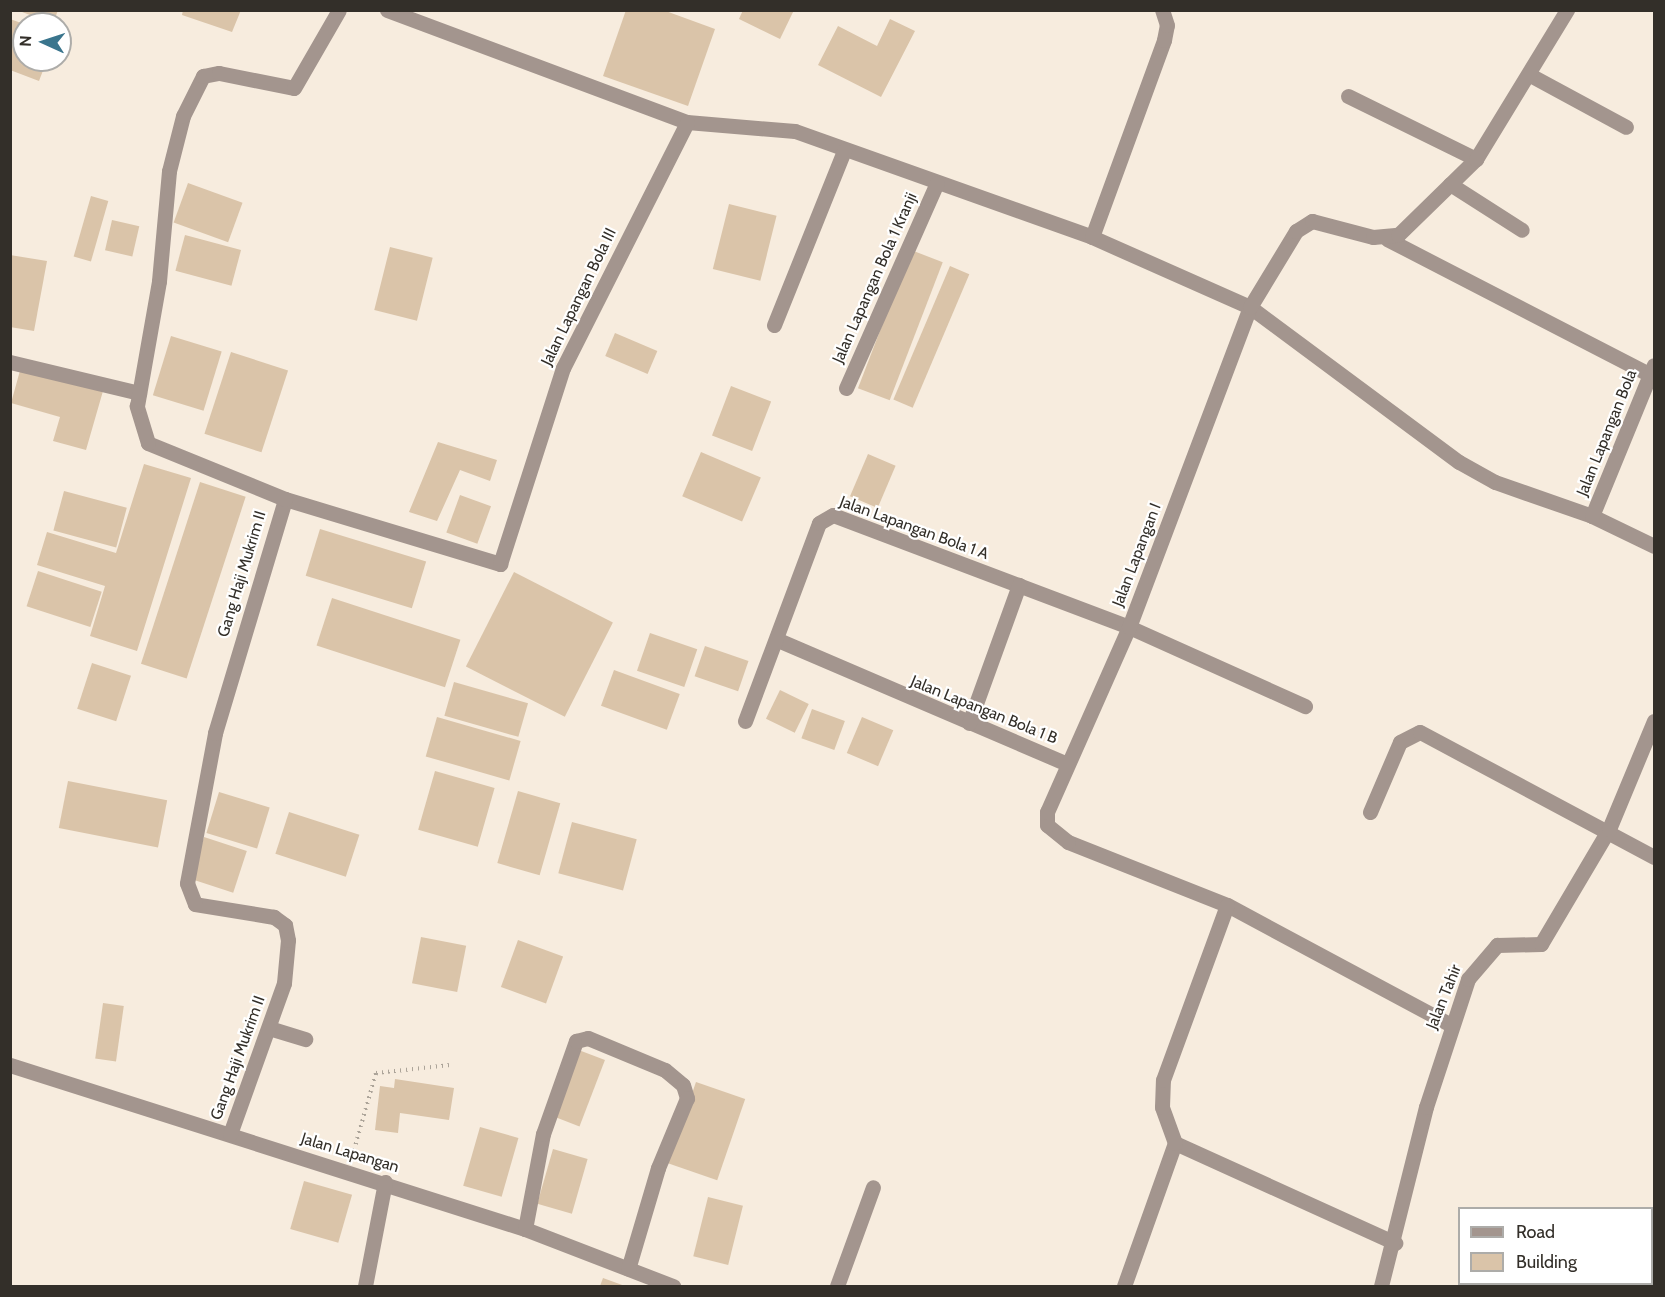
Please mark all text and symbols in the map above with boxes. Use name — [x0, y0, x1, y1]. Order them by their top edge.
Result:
north arrow — [12, 12, 72, 72]
text: N — [16, 35, 35, 47]
street label: Jalan Lapangan Bola 1 Kranji — [829, 190, 921, 366]
street label: Jalan Lapangan Bola III — [537, 225, 621, 369]
street label: Jalan Lapangan Bola — [1573, 367, 1641, 499]
street label: Jalan Lapangan Bola 1 A — [837, 492, 991, 564]
street label: Jalan Lapangan I — [1108, 501, 1166, 609]
street label: Gang Haji Mukrim II — [214, 509, 270, 639]
street label: Jalan Lapangan Bola 1 B — [908, 672, 1060, 748]
street label: Jalan Tahir — [1422, 962, 1466, 1032]
street label: Gang Haji Mukrim II — [207, 993, 269, 1123]
street label: Jalan Lapangan — [299, 1129, 401, 1177]
legend — [1458, 1207, 1653, 1285]
text: Road — [1516, 1221, 1555, 1243]
text: Building — [1516, 1251, 1577, 1273]

